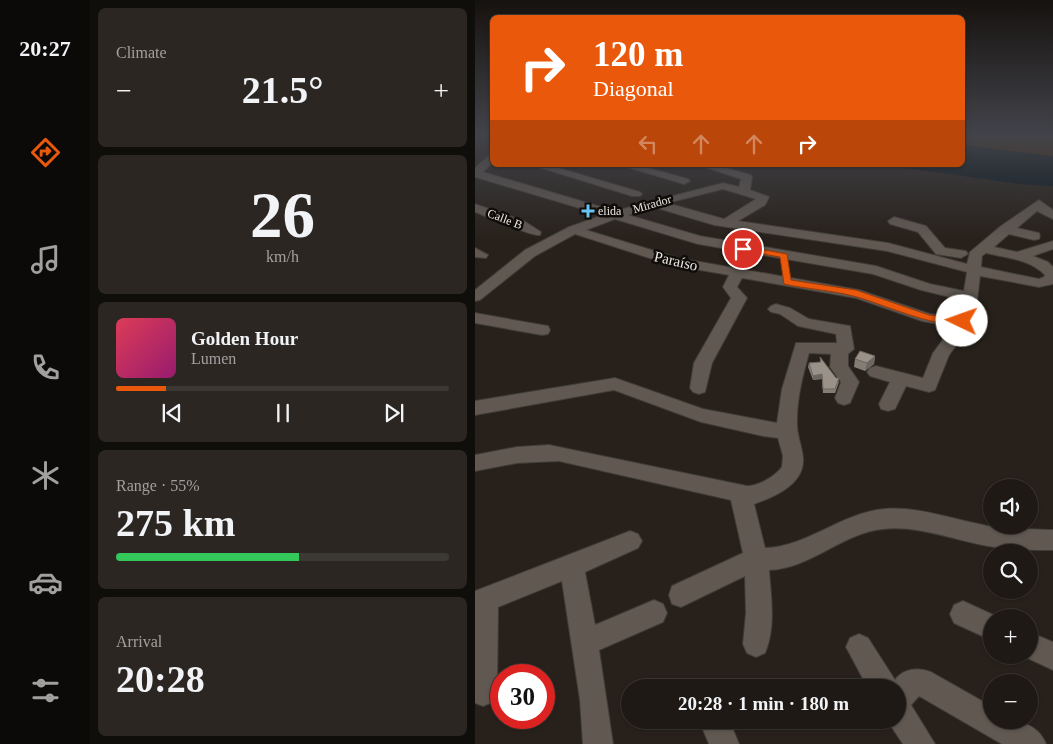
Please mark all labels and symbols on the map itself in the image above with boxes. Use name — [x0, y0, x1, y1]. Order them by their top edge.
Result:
street label: Mirador — [631, 192, 673, 216]
place label: elida — [598, 204, 622, 218]
marker: elida — [582, 205, 594, 217]
street label: Calle B — [486, 206, 524, 232]
pin — [722, 228, 764, 270]
street label: Paraíso — [653, 248, 699, 274]
position arrow — [935, 294, 987, 346]
speed limit sign: 30 — [490, 664, 555, 729]

